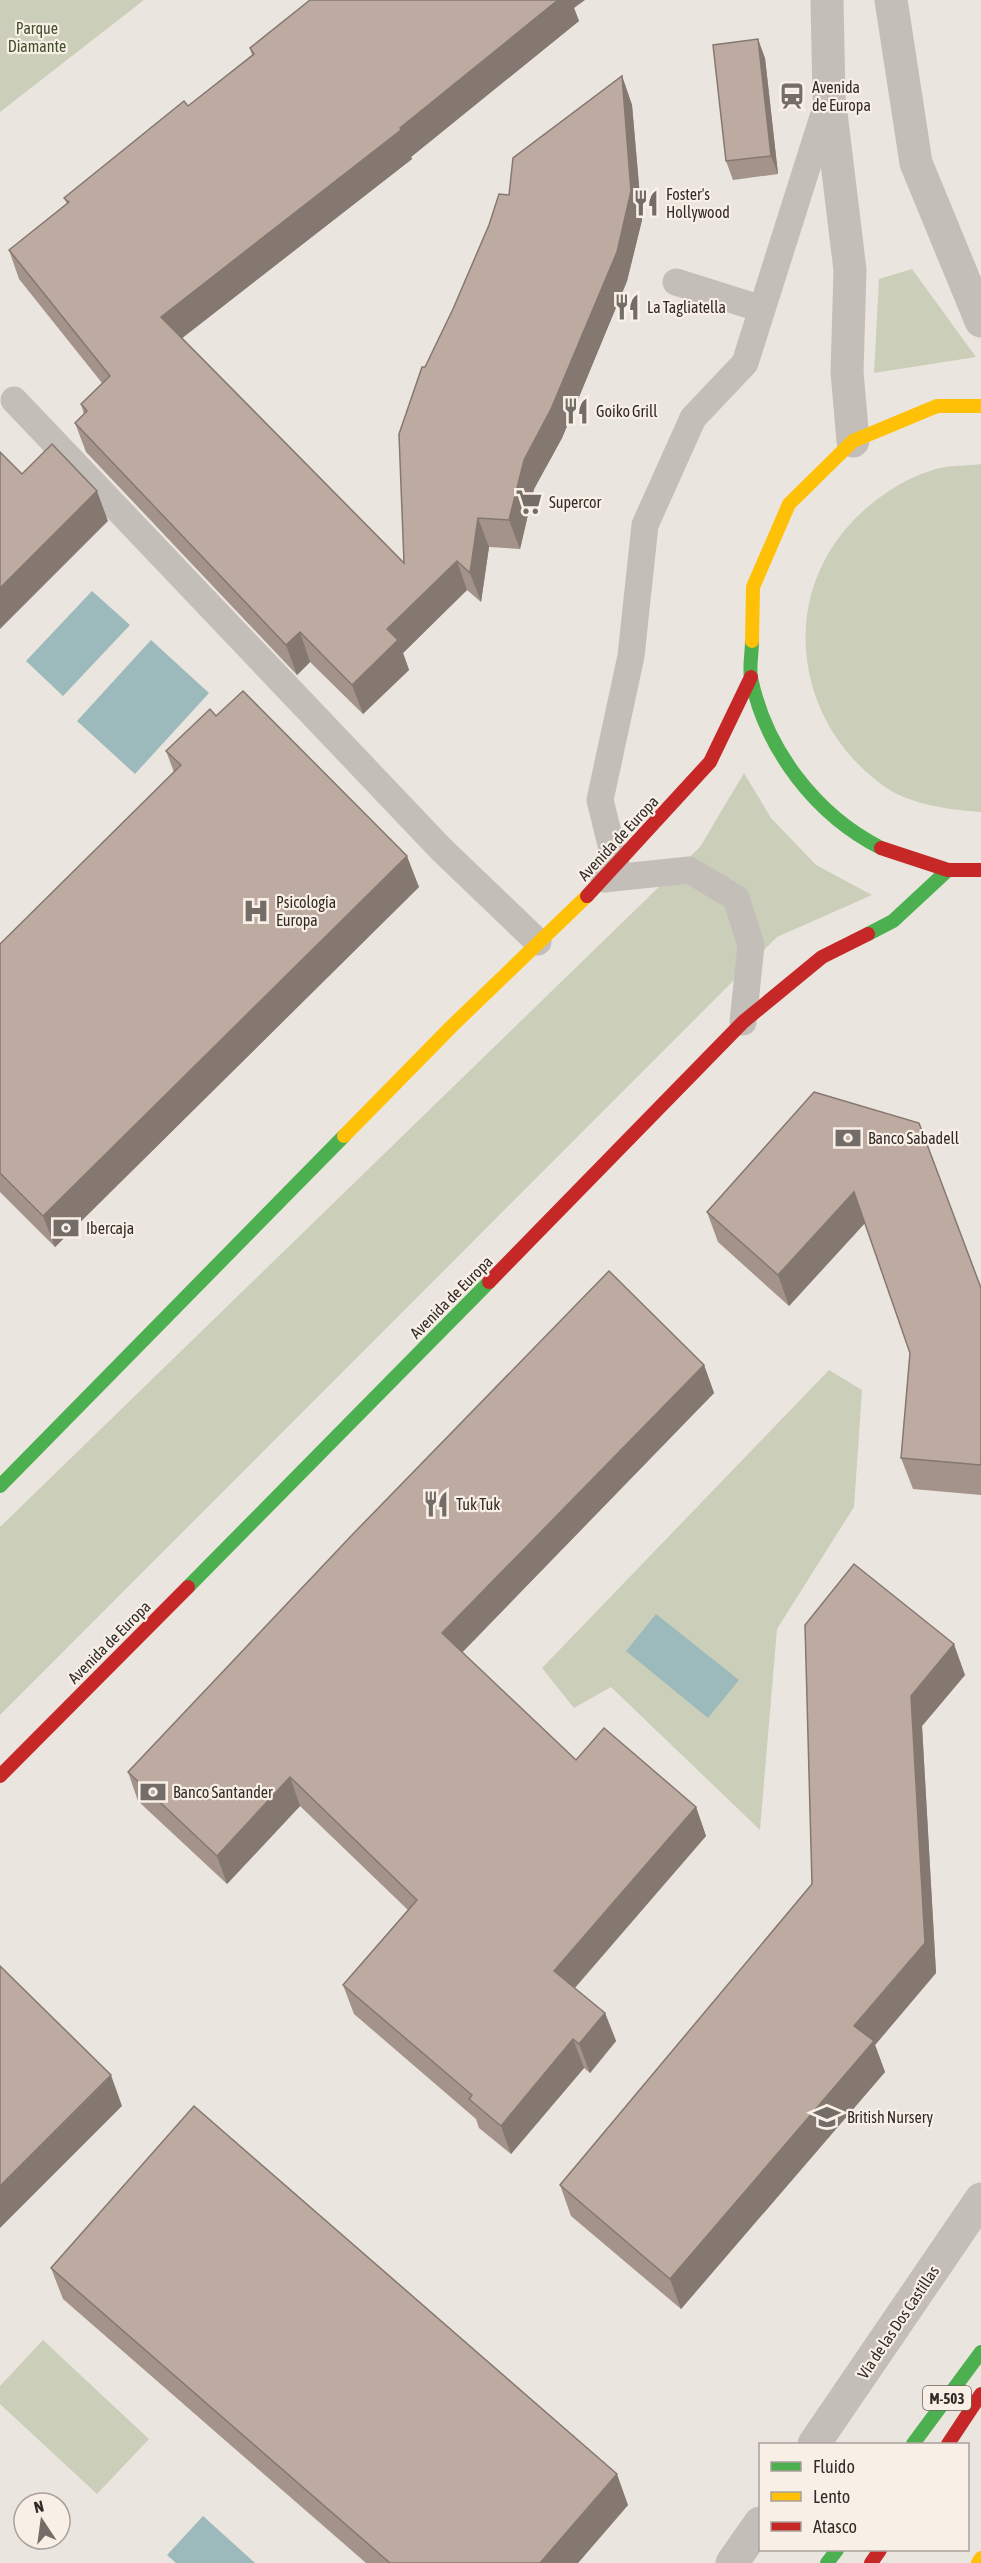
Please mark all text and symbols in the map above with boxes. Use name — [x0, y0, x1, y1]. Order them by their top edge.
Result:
park label: Parque Diamante — [8, 19, 66, 55]
place label: Avenida de Europa — [812, 78, 871, 115]
station icon: Avenida de Europa — [777, 81, 807, 111]
place label: Foster's Hollywood — [666, 185, 730, 222]
restaurant icon: Foster's Hollywood — [631, 188, 661, 218]
restaurant icon: La Tagliatella — [612, 292, 642, 322]
place label: La Tagliatella — [647, 298, 726, 317]
restaurant icon: Goiko Grill — [561, 396, 591, 426]
place label: Goiko Grill — [596, 402, 658, 420]
supermarket icon: Supercor — [514, 487, 544, 517]
place label: Supercor — [549, 493, 601, 512]
street label: Avenida de Europa — [574, 792, 662, 885]
place label: Psicología Europa — [276, 893, 336, 930]
hospital icon: Psicología Europa — [241, 896, 271, 926]
bank icon: Banco Sabadell — [833, 1123, 863, 1153]
place label: Banco Sabadell — [868, 1129, 960, 1147]
bank icon: Ibercaja — [51, 1213, 81, 1243]
place label: Ibercaja — [86, 1219, 134, 1238]
street label: Avenida de Europa — [406, 1252, 497, 1343]
restaurant icon: Tuk Tuk — [421, 1489, 451, 1519]
place label: Tuk Tuk — [456, 1495, 500, 1513]
street label: Avenida de Europa — [64, 1597, 155, 1688]
bank icon: Banco Santander — [138, 1777, 168, 1807]
place label: Banco Santander — [173, 1783, 273, 1801]
school or university icon: British Nursery — [812, 2102, 842, 2132]
place label: British Nursery — [847, 2108, 933, 2127]
street label: Vía de las Dos Castillas — [854, 2262, 943, 2382]
road number: M-503 — [923, 2386, 971, 2410]
legend — [759, 2443, 969, 2551]
text: Fluido — [813, 2456, 855, 2477]
text: Lento — [813, 2486, 850, 2507]
north arrow — [12, 2491, 72, 2551]
text: N — [32, 2497, 45, 2516]
text: Atasco — [813, 2516, 857, 2537]

